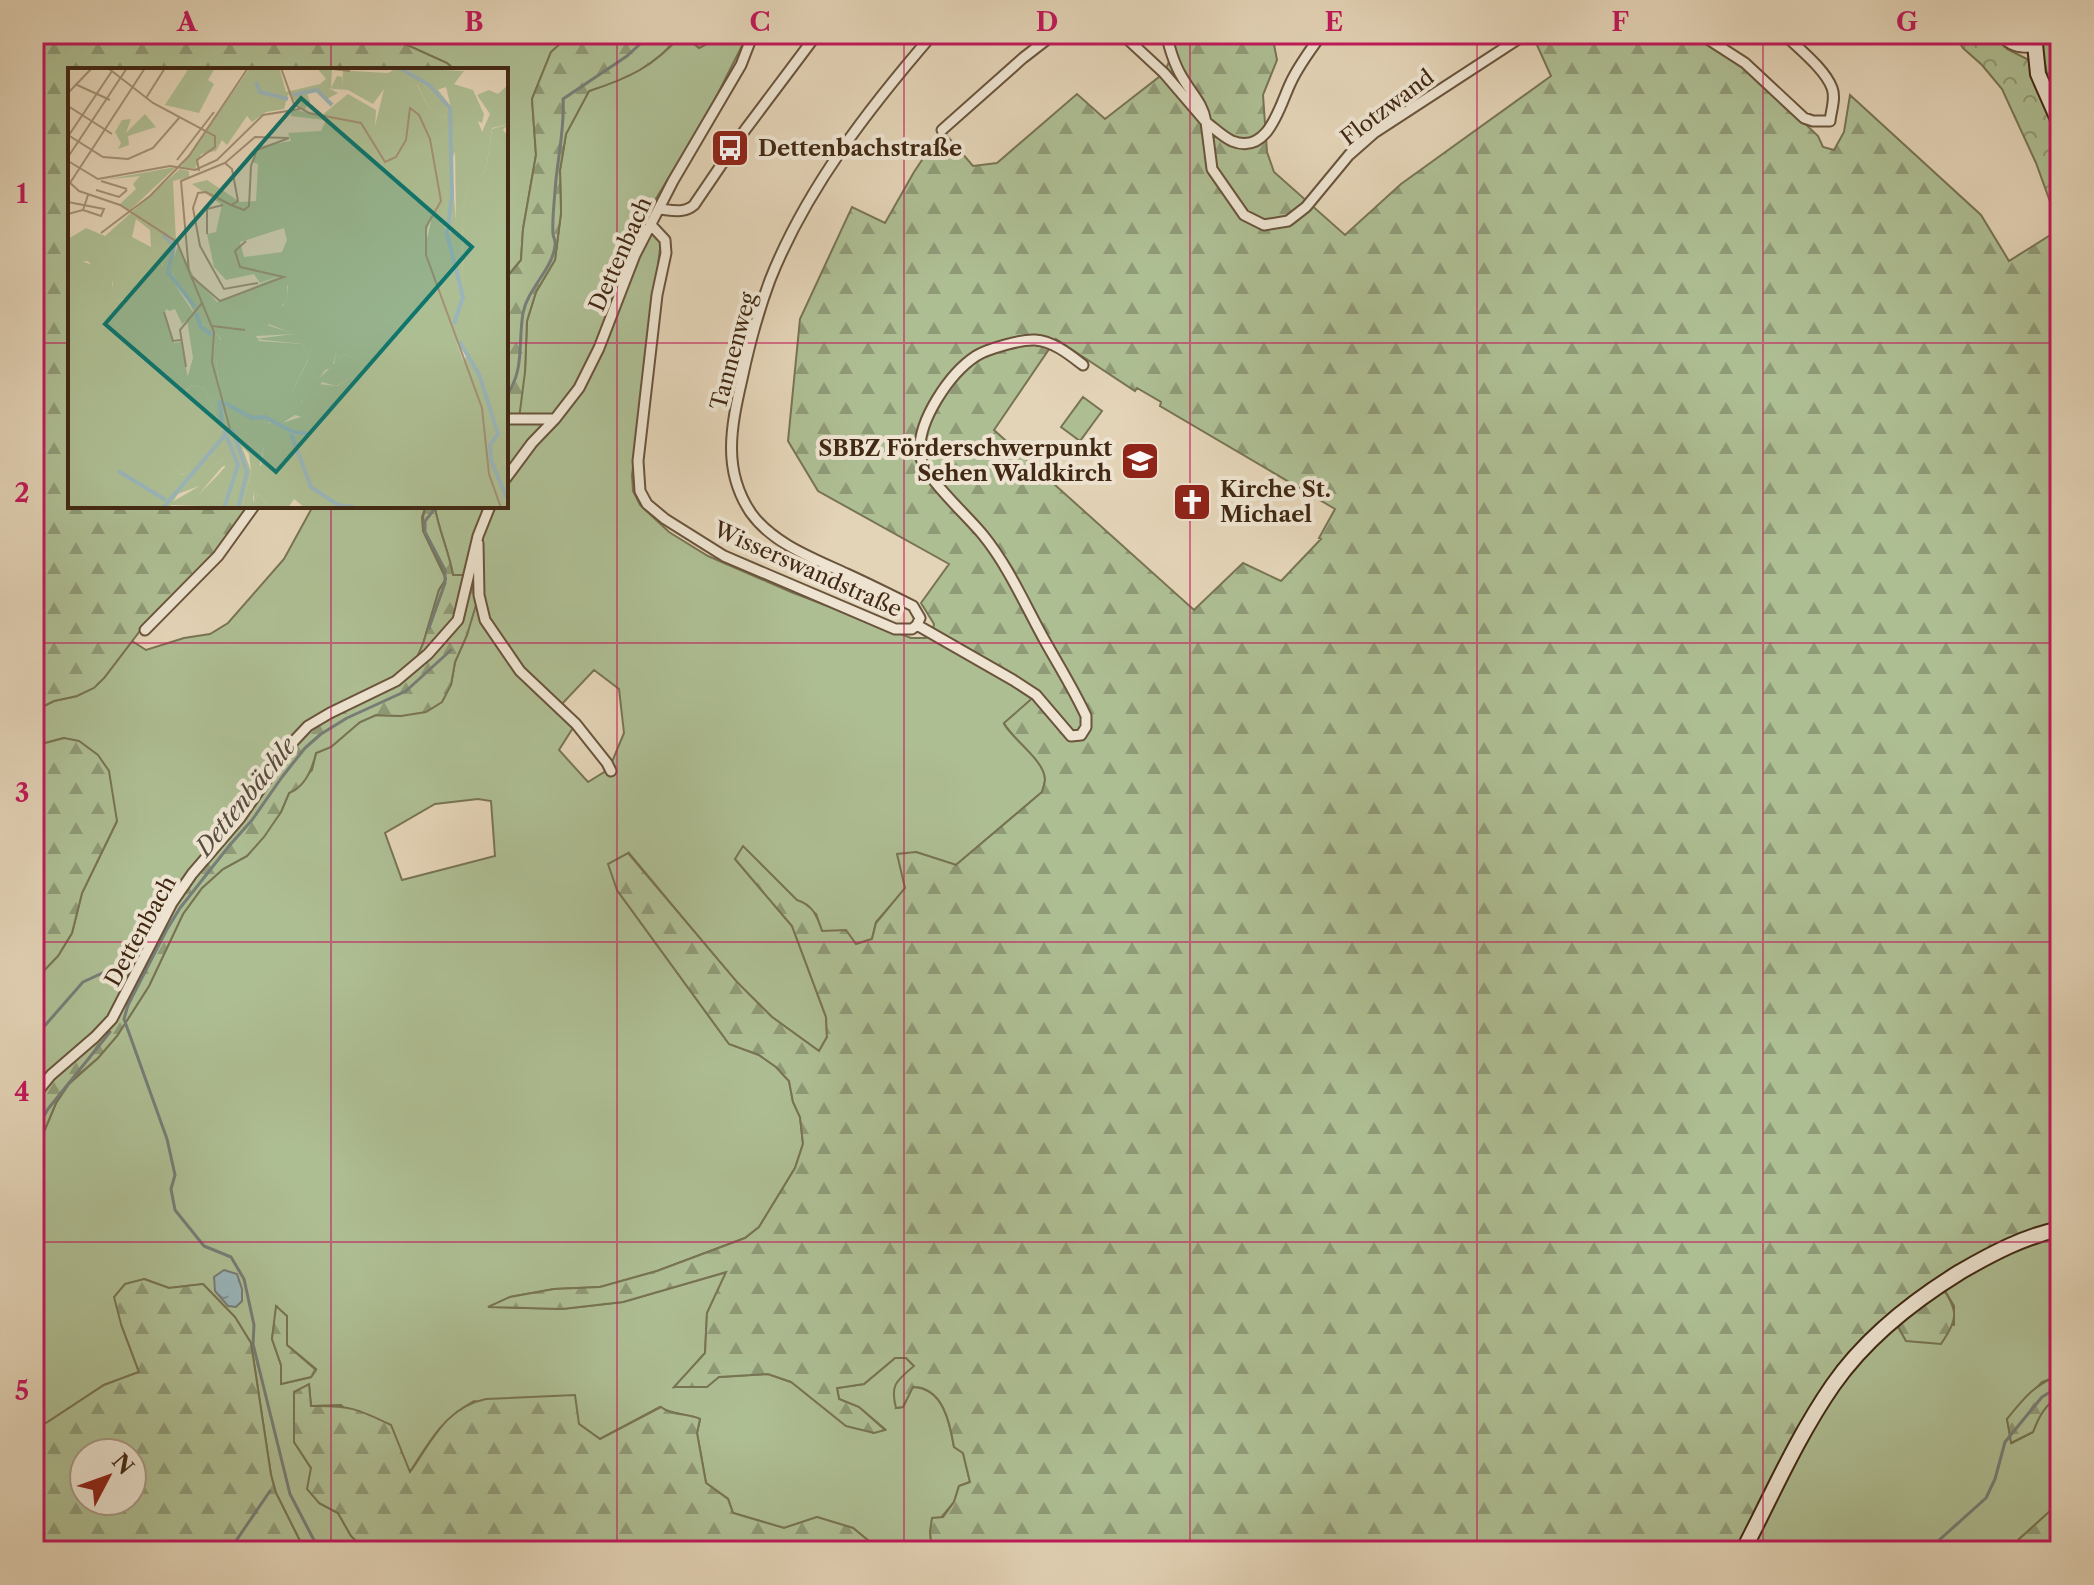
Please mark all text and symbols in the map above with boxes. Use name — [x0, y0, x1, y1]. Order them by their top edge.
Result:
text: A — [176, 6, 198, 38]
text: B — [464, 6, 484, 38]
text: C — [750, 6, 770, 38]
text: D — [1036, 6, 1058, 38]
text: E — [1325, 6, 1343, 38]
text: F — [1611, 6, 1629, 38]
text: G — [1896, 6, 1918, 38]
street label: Flotzwand — [1335, 64, 1439, 151]
inset map — [68, 68, 508, 508]
bus stop icon: Dettenbachstraße — [709, 127, 751, 169]
place label: Dettenbachstraße — [758, 135, 962, 162]
text: 1 — [16, 178, 28, 210]
street label: Dettenbach — [583, 193, 658, 315]
street label: Tannenweg — [705, 289, 762, 413]
place label: SBBZ Förderschwerpunkt Sehen Waldkirch — [818, 435, 1112, 487]
school or university icon: SBBZ Förderschwerpunkt Sehen Waldkirch — [1119, 440, 1161, 482]
place label: Kirche St. Michael — [1220, 476, 1331, 528]
text: 2 — [14, 477, 30, 509]
church icon: Kirche St. Michael — [1171, 481, 1213, 523]
street label: Wisserswandstraße — [709, 515, 906, 623]
water label: Dettenbächle — [188, 731, 303, 863]
text: 3 — [15, 777, 29, 809]
street label: Dettenbach — [99, 871, 182, 991]
text: 4 — [14, 1076, 30, 1108]
text: 5 — [15, 1375, 29, 1407]
north arrow — [68, 1437, 148, 1517]
text: N — [106, 1448, 139, 1480]

